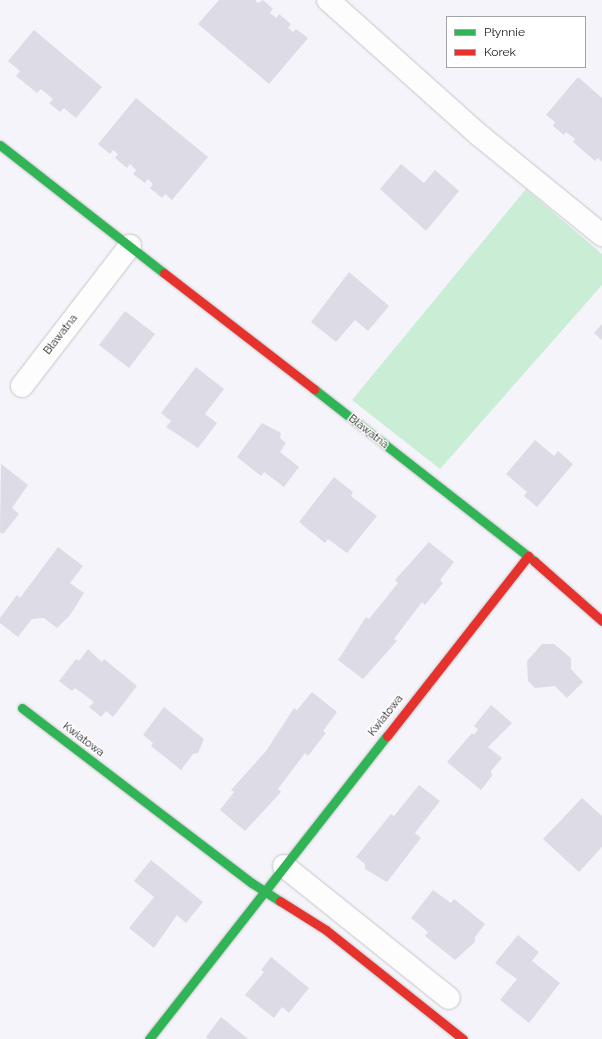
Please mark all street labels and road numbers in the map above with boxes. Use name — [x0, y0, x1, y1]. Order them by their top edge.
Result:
street label: Bławatna — [41, 312, 81, 358]
street label: Bławatna — [345, 412, 391, 452]
street label: Kwiatowa — [366, 693, 406, 739]
street label: Kwiatowa — [60, 720, 106, 760]

